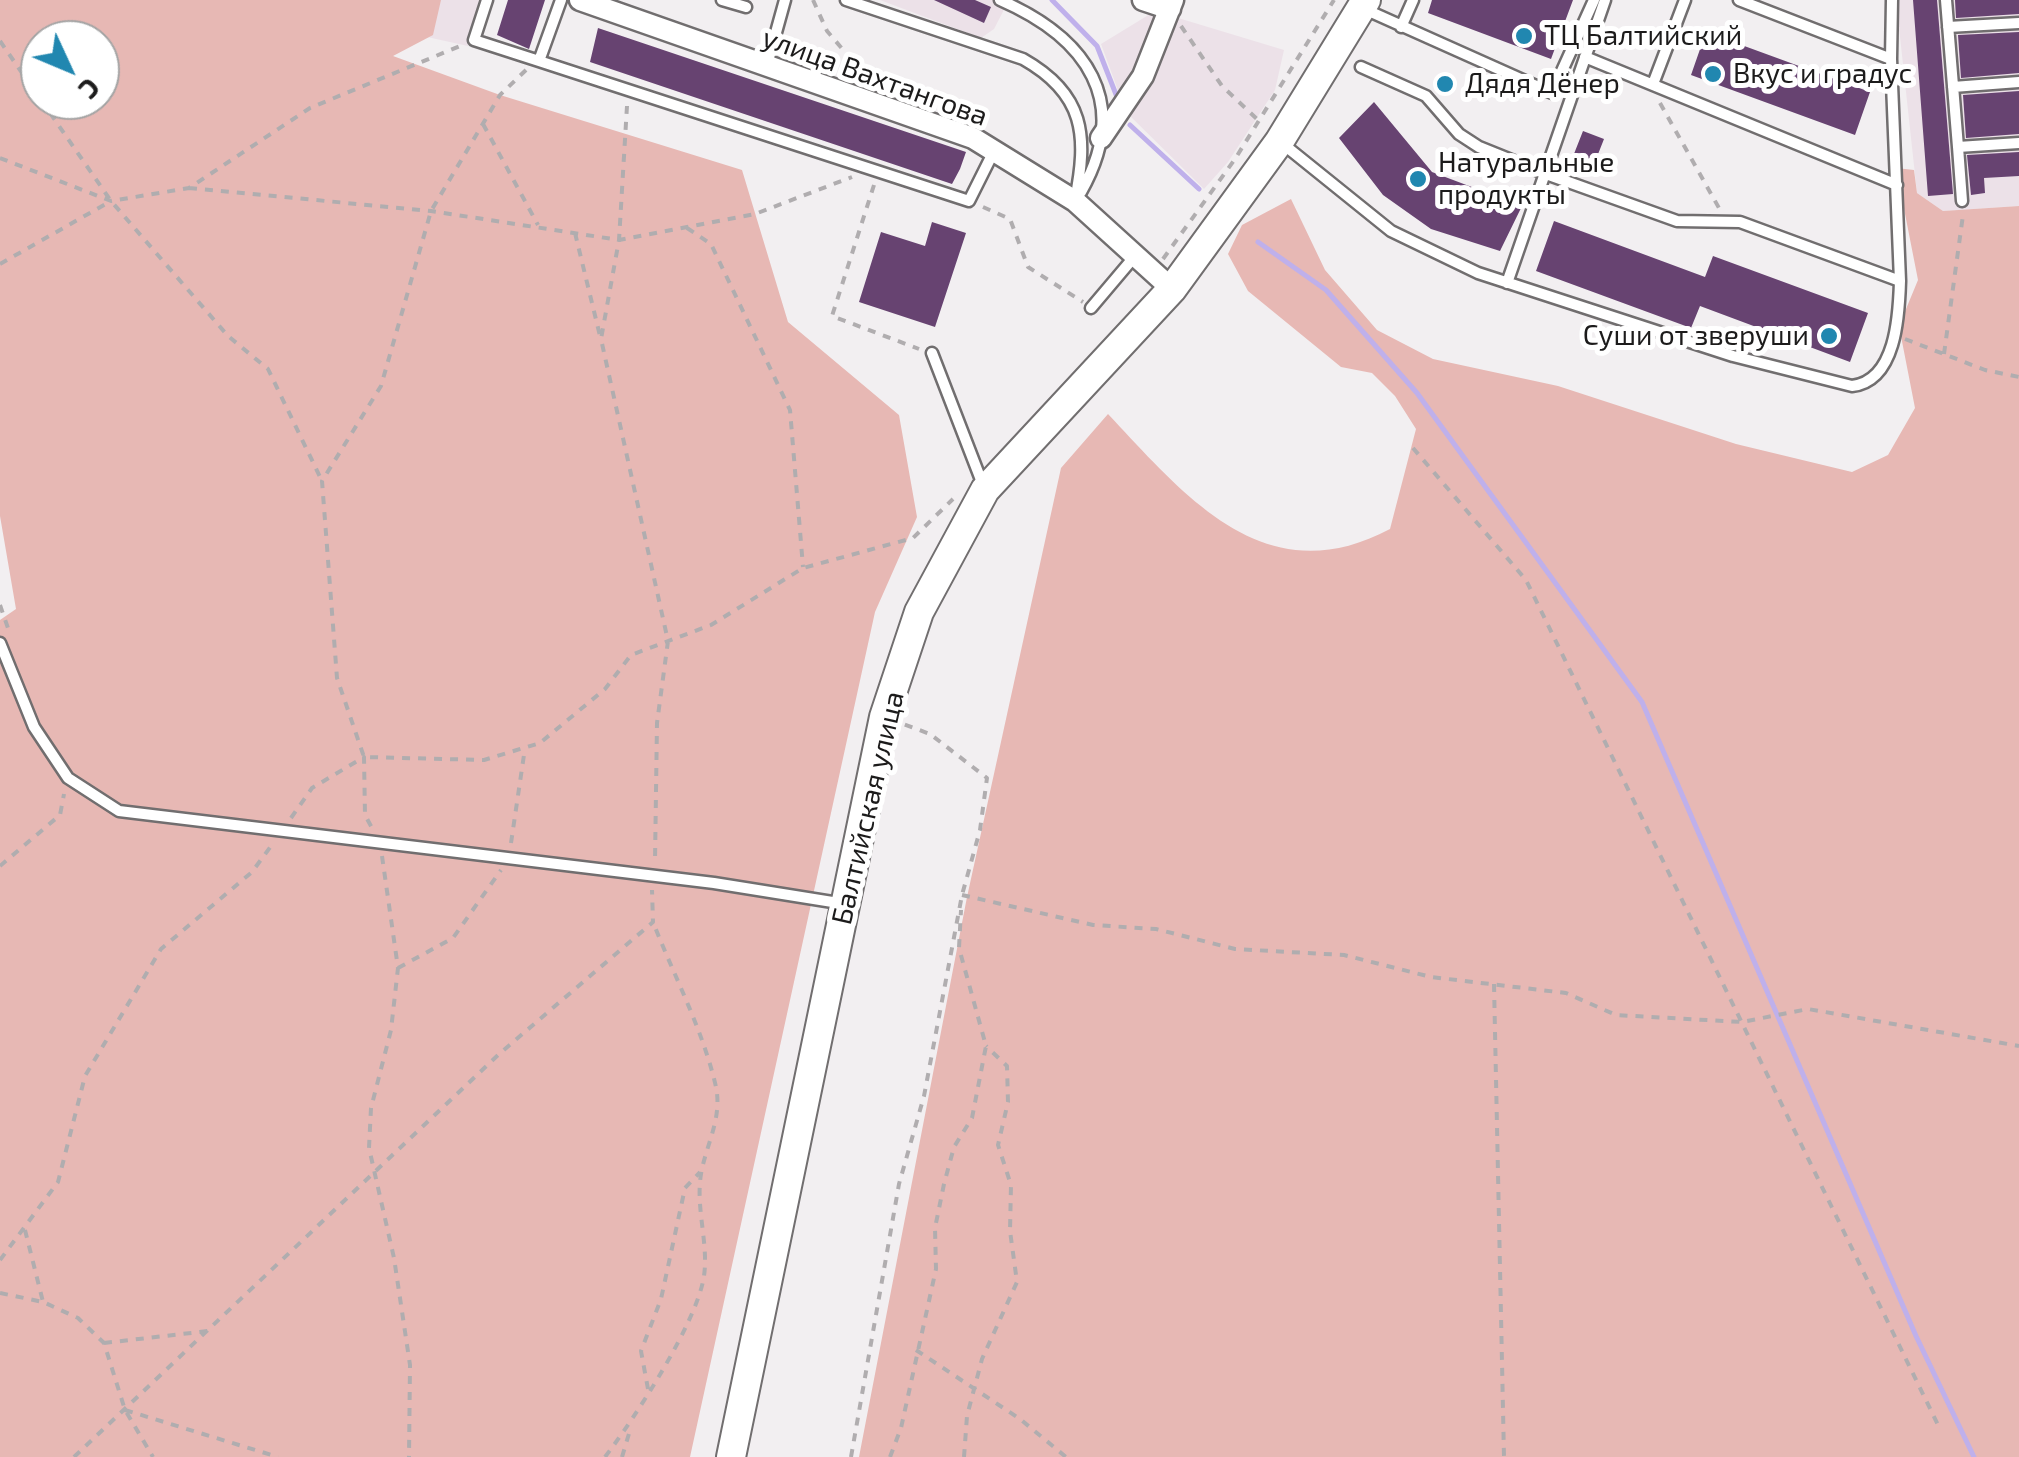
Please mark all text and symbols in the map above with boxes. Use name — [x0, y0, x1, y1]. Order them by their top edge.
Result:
place label: ТЦ Балтийский — [1544, 19, 1742, 53]
north arrow — [20, 20, 120, 120]
street label: улица Вахтангова — [758, 21, 992, 133]
marker: ТЦ Балтийский — [1513, 25, 1535, 47]
place label: Вкус и градус — [1733, 57, 1912, 91]
marker: Вкус и градус — [1702, 63, 1724, 85]
place label: Дядя Дёнер — [1465, 67, 1620, 101]
text: С — [72, 72, 108, 107]
marker: Дядя Дёнер — [1434, 73, 1456, 95]
place label: Натуральные продукты — [1438, 146, 1614, 212]
marker: Натуральные продукты — [1407, 168, 1429, 190]
place label: Суши от зверуши — [1583, 319, 1809, 353]
marker: Суши от зверуши — [1818, 325, 1840, 347]
street label: Балтийская улица — [825, 688, 911, 928]

